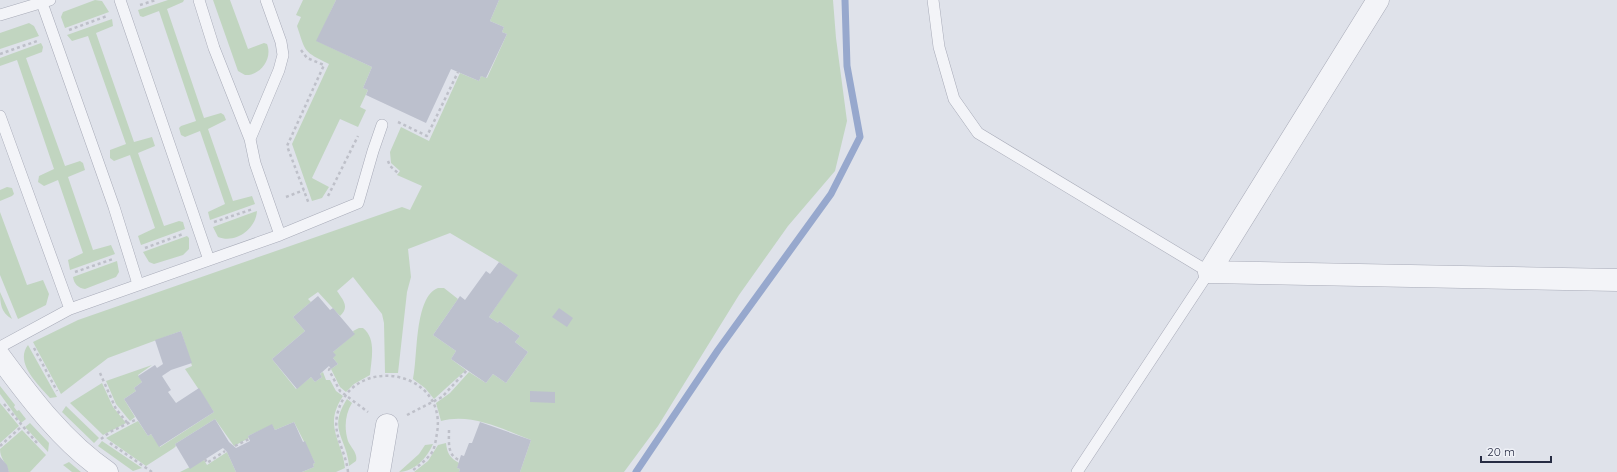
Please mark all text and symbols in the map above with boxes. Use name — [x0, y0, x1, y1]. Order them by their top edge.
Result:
scale bar — [1481, 438, 1551, 464]
text: 20 m — [1487, 444, 1515, 459]

